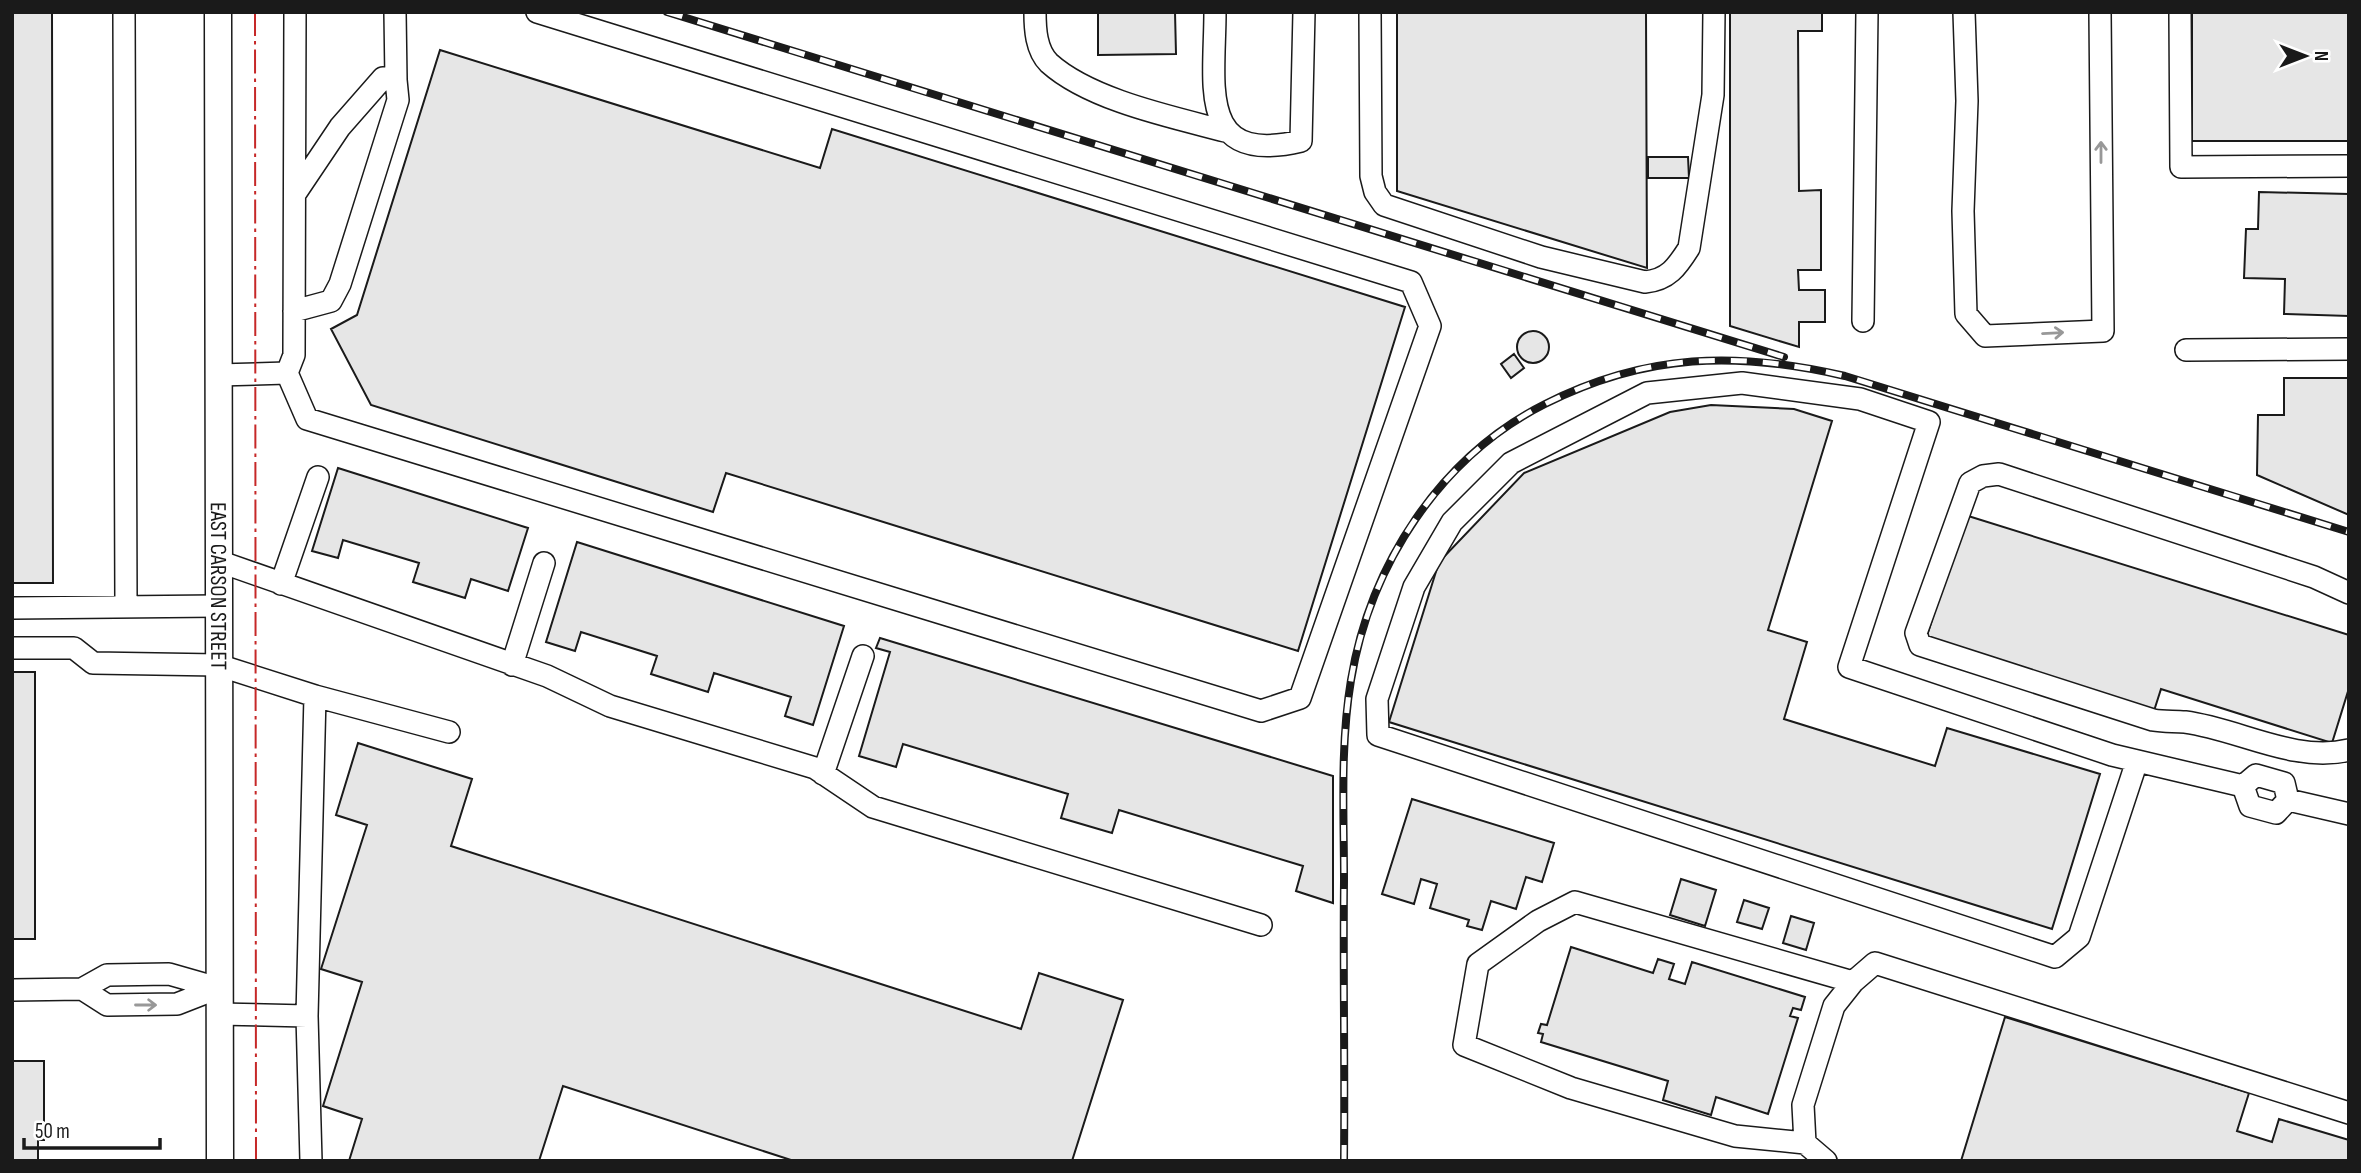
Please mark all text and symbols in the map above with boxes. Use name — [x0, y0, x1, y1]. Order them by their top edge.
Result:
north arrow — [2270, 21, 2340, 91]
text: N — [2309, 51, 2332, 61]
one-way arrow — [2094, 141, 2108, 164]
one-way arrow — [2042, 326, 2064, 339]
street label: EAST CARSON STREET — [204, 502, 232, 670]
one-way arrow — [134, 998, 157, 1012]
scale bar — [24, 1106, 161, 1150]
text: 50 m — [35, 1119, 70, 1144]

